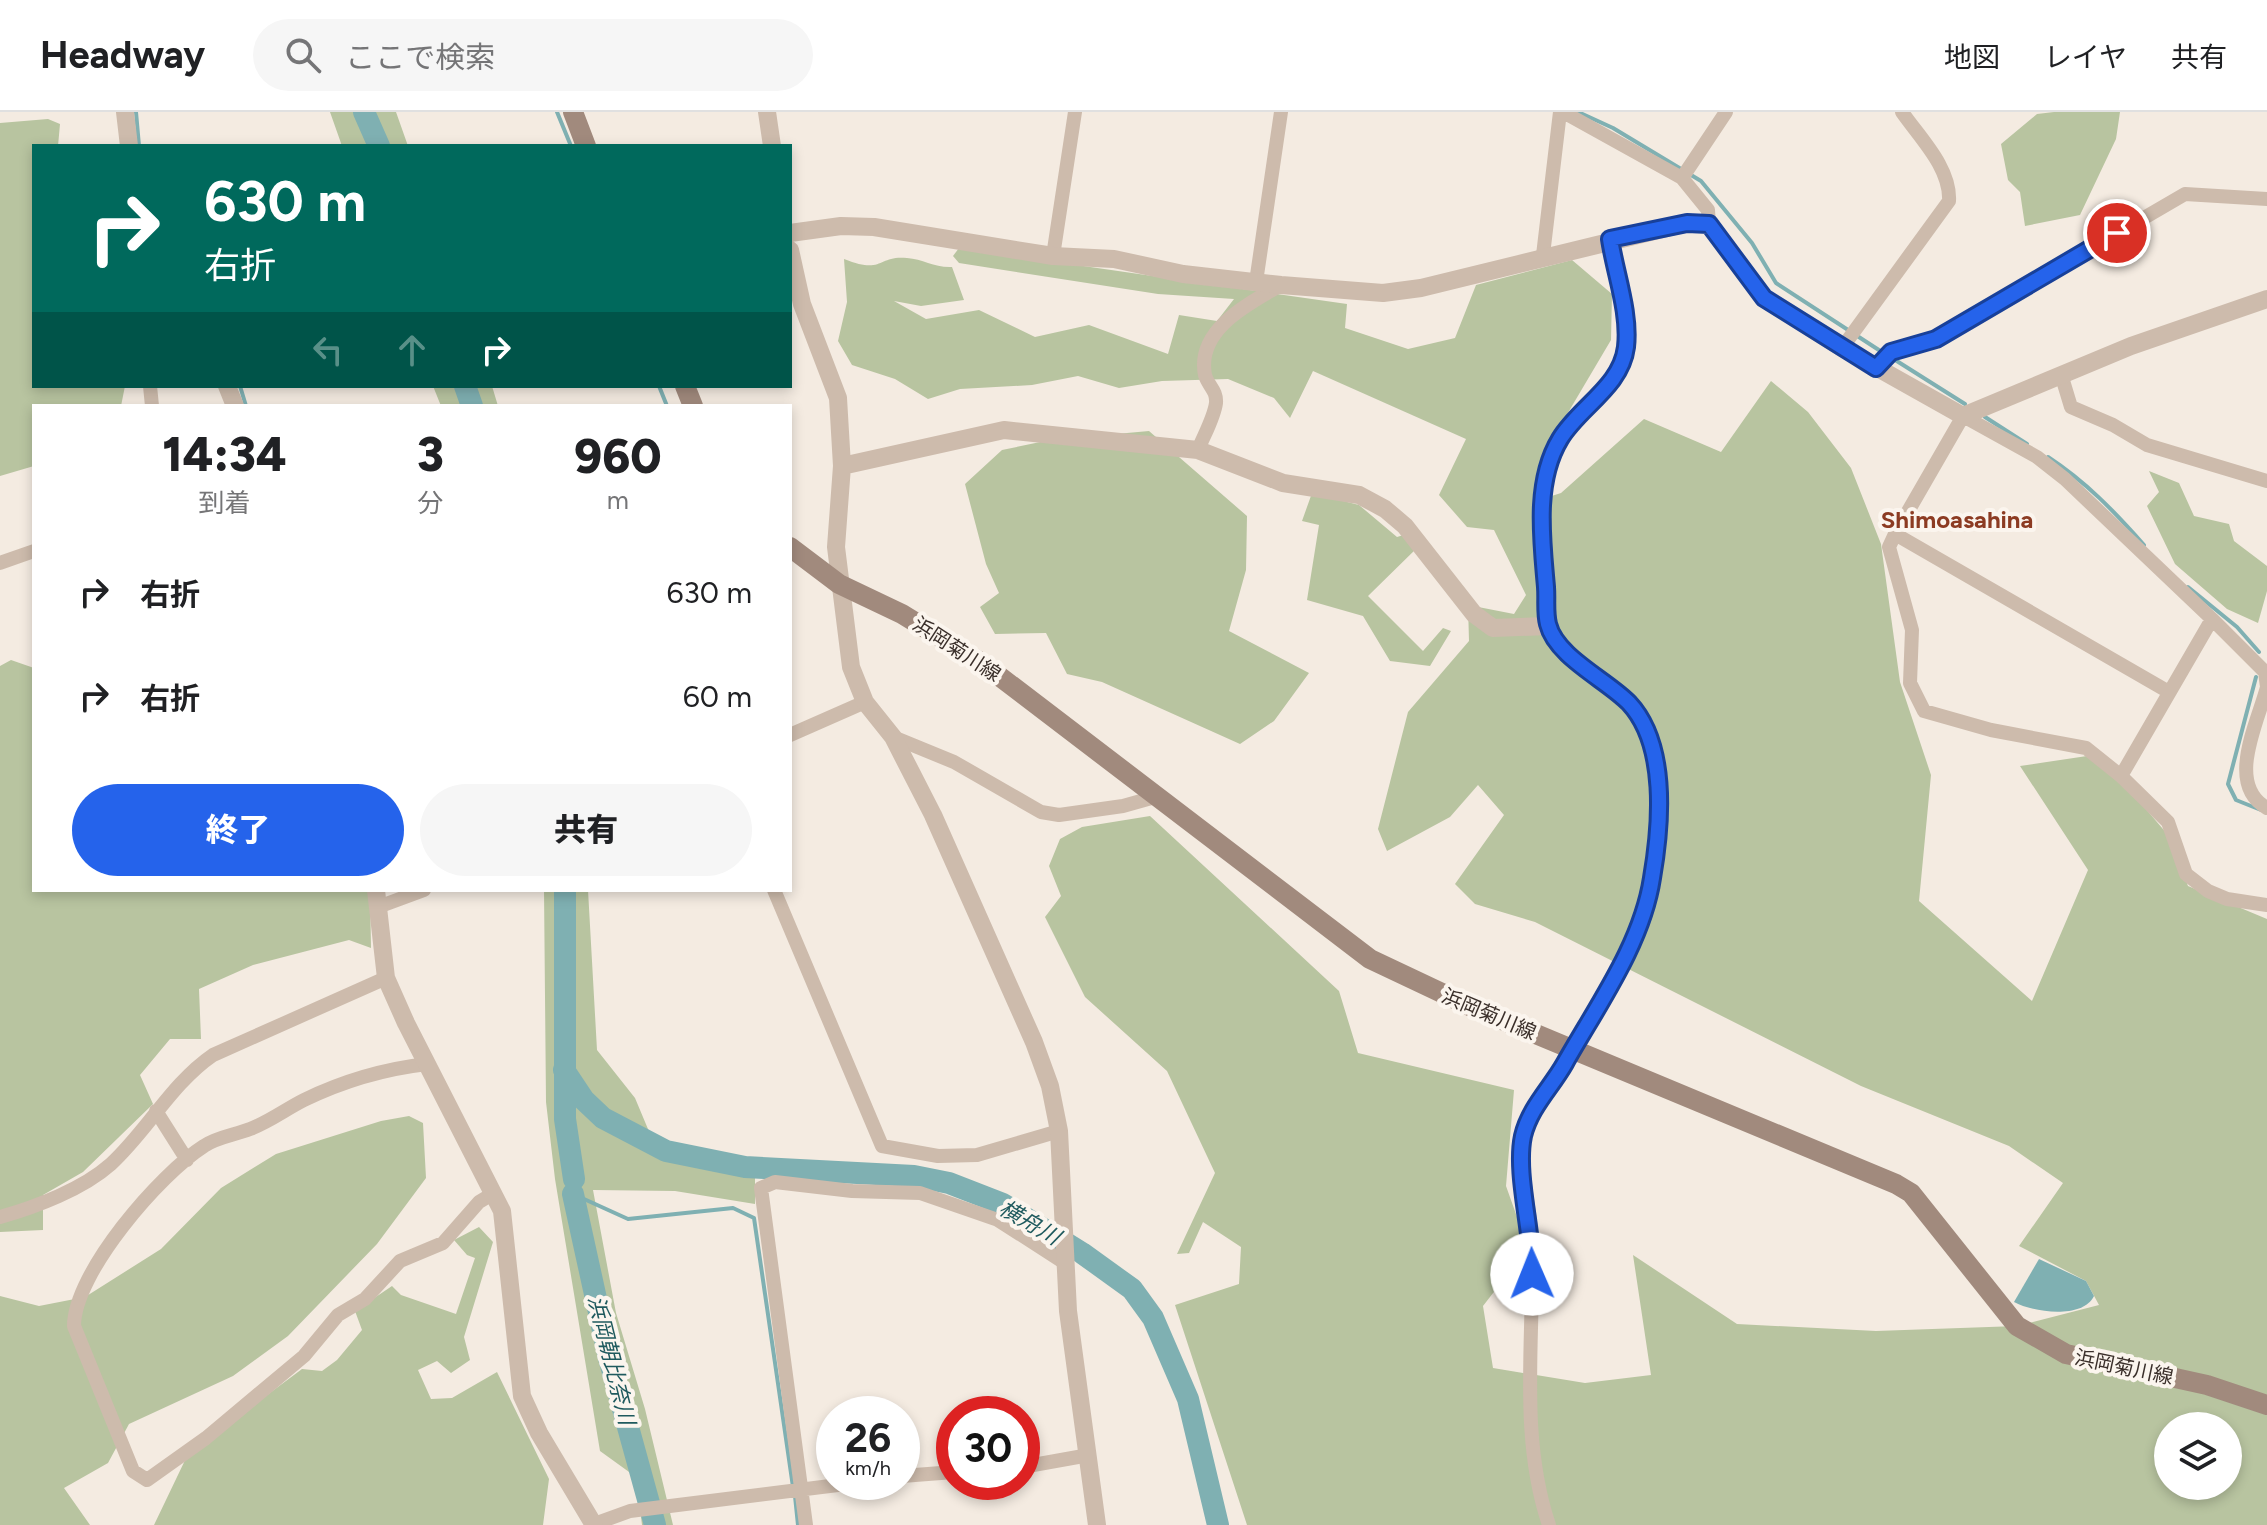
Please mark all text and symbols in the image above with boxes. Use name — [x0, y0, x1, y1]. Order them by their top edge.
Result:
search box — [253, 19, 813, 91]
text: Headway — [40, 32, 205, 78]
icon: search — [281, 33, 325, 77]
text: ここで検索 — [345, 39, 495, 76]
text: 地図 — [1944, 40, 2000, 74]
text: レイヤ — [2044, 40, 2127, 74]
text: 共有 — [2171, 40, 2227, 74]
text: 630 m — [204, 168, 366, 235]
icon: right — [72, 176, 176, 280]
pin — [2083, 199, 2151, 267]
icon: arrive — [2095, 211, 2139, 255]
text: 右折 — [204, 244, 276, 287]
icon: left — [306, 328, 350, 372]
icon: ahead — [390, 328, 434, 372]
icon: right — [474, 328, 518, 372]
text: 14:34 — [162, 425, 287, 483]
text: 3 — [417, 425, 444, 483]
text: 960 — [574, 427, 662, 485]
text: m — [607, 484, 629, 516]
text: 到着 — [198, 487, 250, 519]
text: 分 — [417, 487, 443, 519]
district label: Shimoasahina — [1881, 505, 2033, 534]
icon: right — [72, 570, 116, 614]
text: 630 m — [667, 574, 752, 611]
text: 右折 — [140, 576, 200, 613]
street label: 浜岡菊川線 — [909, 612, 1005, 686]
icon: right — [72, 674, 116, 718]
text: 60 m — [683, 678, 752, 715]
text: 右折 — [140, 680, 200, 717]
button: 終了 — [72, 784, 404, 876]
button: 共有 — [420, 784, 752, 876]
street label: 浜岡菊川線 — [1438, 983, 1540, 1045]
water label: 横舟川 — [994, 1194, 1067, 1252]
position arrow — [1490, 1232, 1574, 1316]
water label: 浜岡朝比奈川 — [582, 1293, 641, 1429]
street label: 浜岡菊川線 — [2073, 1345, 2175, 1389]
speed limit sign: 30 — [936, 1396, 1040, 1500]
map controls — [2154, 1412, 2242, 1500]
button: layers — [2154, 1412, 2242, 1500]
text: 26 — [845, 1414, 891, 1462]
text: km/h — [845, 1456, 891, 1480]

